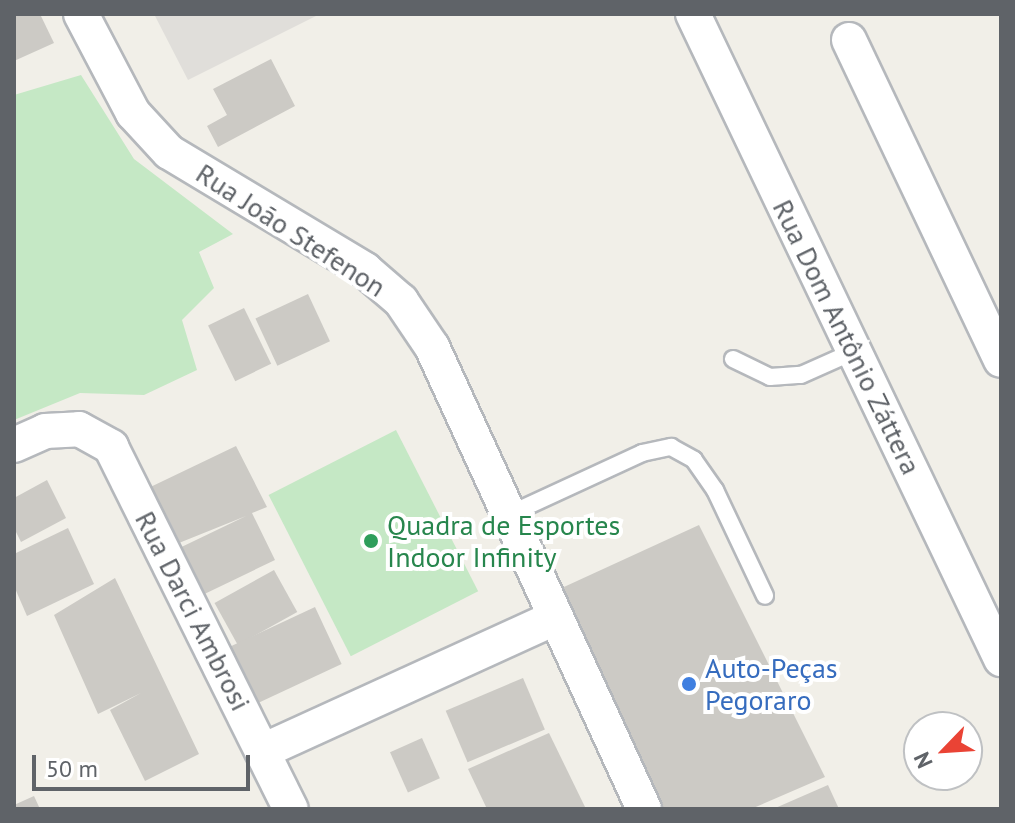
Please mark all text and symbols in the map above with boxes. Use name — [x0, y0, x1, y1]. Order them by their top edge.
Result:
street label: Rua João Stefenon — [190, 156, 392, 304]
street label: Rua Dom Antônio Záttera — [765, 193, 929, 481]
street label: Rua Darci Ambrosi — [128, 505, 258, 717]
place label: Quadra de Esportes Indoor Infinity — [387, 508, 620, 574]
marker: Quadra de Esportes Indoor Infinity — [362, 532, 380, 550]
place label: Auto-Peças Pegoraro — [705, 651, 838, 717]
marker: Auto-Peças Pegoraro — [680, 675, 698, 693]
north arrow — [903, 711, 983, 791]
scale bar — [36, 739, 254, 789]
text: N — [907, 748, 939, 773]
text: 50 m — [46, 753, 98, 784]

